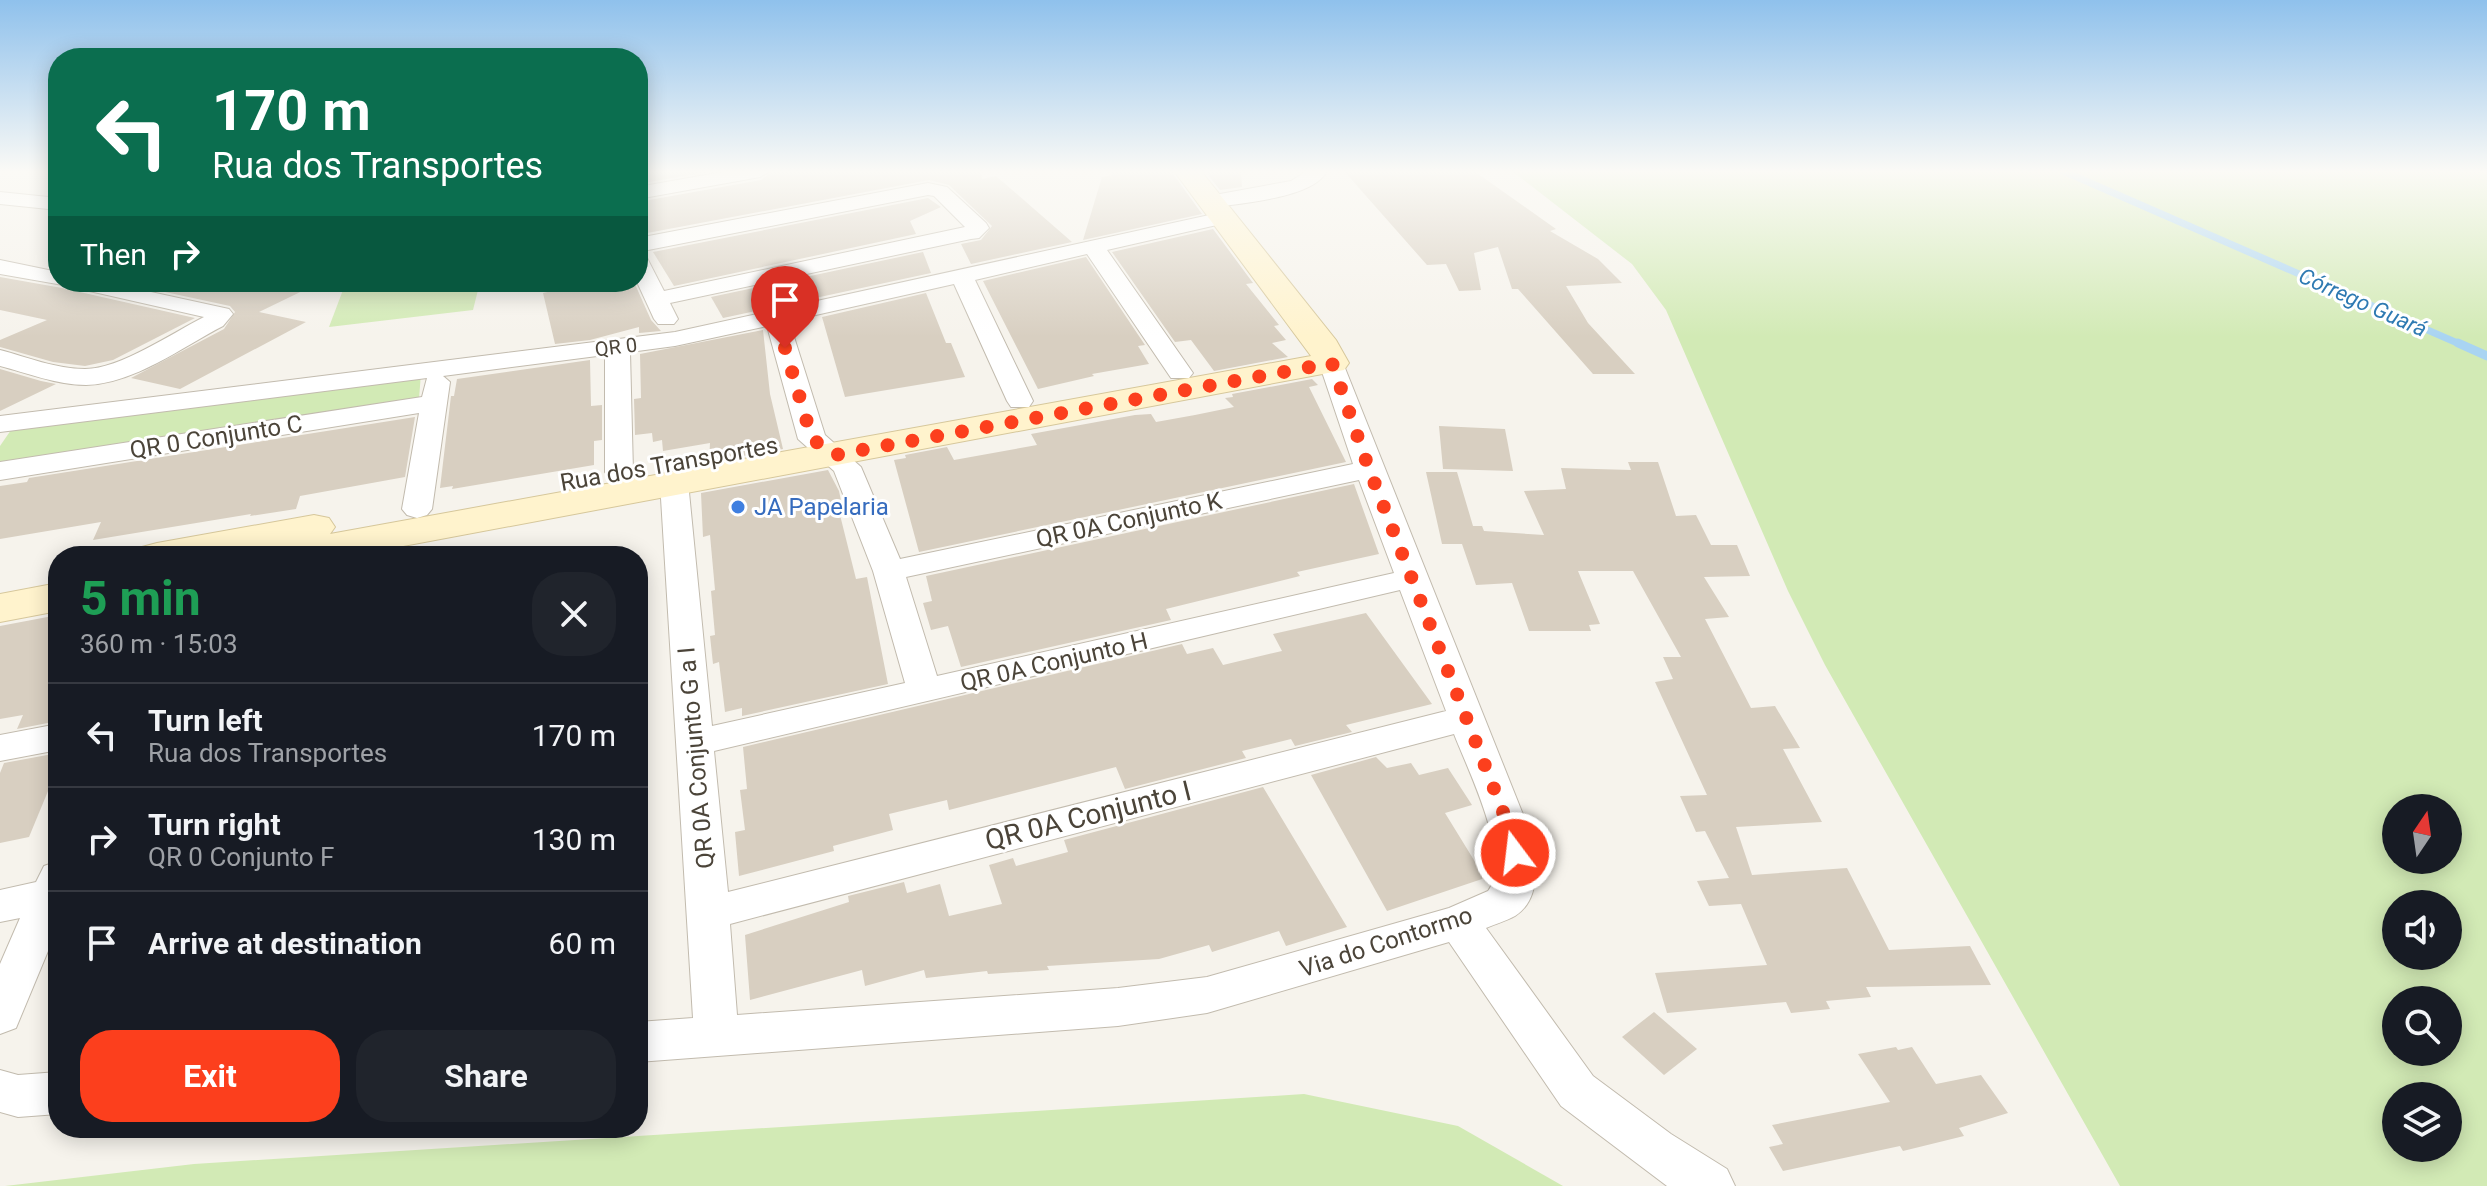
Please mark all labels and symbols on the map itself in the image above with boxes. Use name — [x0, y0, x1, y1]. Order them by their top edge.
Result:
water label: Córrego Guará — [2295, 263, 2431, 342]
pin — [751, 266, 819, 348]
street label: QR 0 — [594, 333, 638, 361]
street label: QR 0 Conjunto C — [128, 410, 304, 464]
street label: Rua dos Transportes — [558, 431, 780, 497]
street label: QR 0A Conjunto K — [1033, 486, 1225, 553]
place label: JA Papelaria — [754, 493, 889, 521]
marker: JA Papelaria — [729, 498, 747, 516]
street label: QR 0A Conjunto H — [958, 627, 1150, 697]
street label: QR 0A Conjunto G a I — [672, 646, 720, 870]
street label: QR 0A Conjunto I — [982, 774, 1195, 857]
north arrow — [2382, 794, 2462, 874]
position arrow — [1473, 811, 1557, 895]
street label: Via do Contormo — [1296, 901, 1476, 983]

